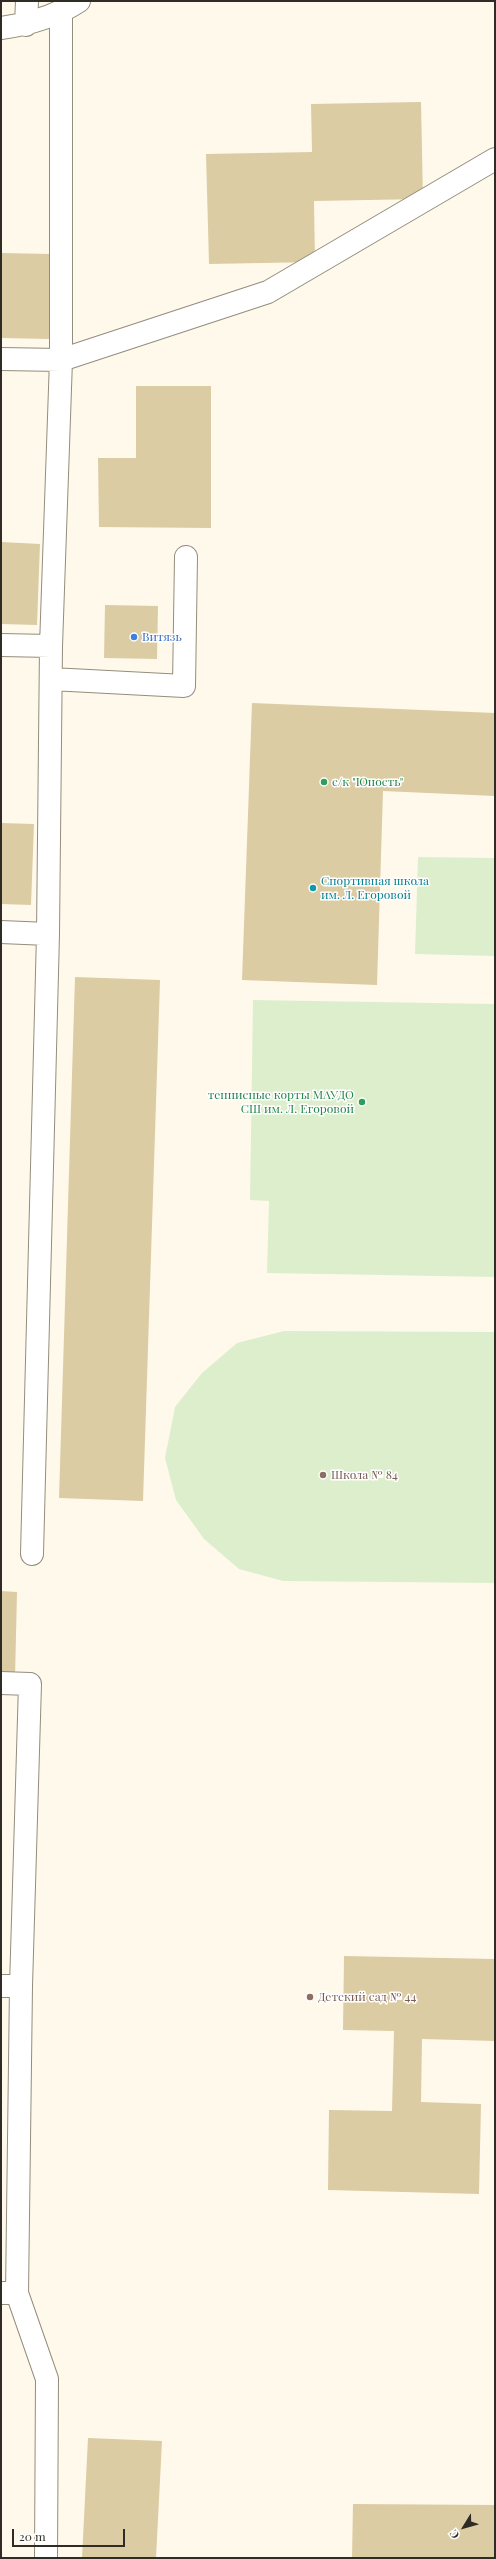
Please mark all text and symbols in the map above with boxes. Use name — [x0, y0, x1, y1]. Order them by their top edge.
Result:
place label: Витязь — [142, 630, 182, 644]
marker: Витязь — [129, 632, 139, 642]
place label: с/к "Юность" — [332, 775, 403, 789]
marker: с/к "Юность" — [319, 777, 329, 787]
place label: Спортивная школа им. Л. Егоровой — [321, 874, 429, 902]
marker: Спортивная школа им. Л. Егоровой — [308, 883, 318, 893]
place label: теннисные корты МАУДО СШ им. Л. Егоровой — [208, 1088, 354, 1116]
marker: теннисные корты МАУДО СШ им. Л. Егоровой — [357, 1097, 367, 1107]
place label: Школа № 84 — [331, 1468, 398, 1482]
marker: Школа № 84 — [318, 1470, 328, 1480]
place label: Детский сад № 44 — [318, 1990, 416, 2004]
marker: Детский сад № 44 — [305, 1992, 315, 2002]
north arrow — [444, 2507, 484, 2547]
scale bar — [14, 2521, 127, 2547]
text: С — [446, 2527, 462, 2542]
text: 20 m — [19, 2528, 46, 2544]

